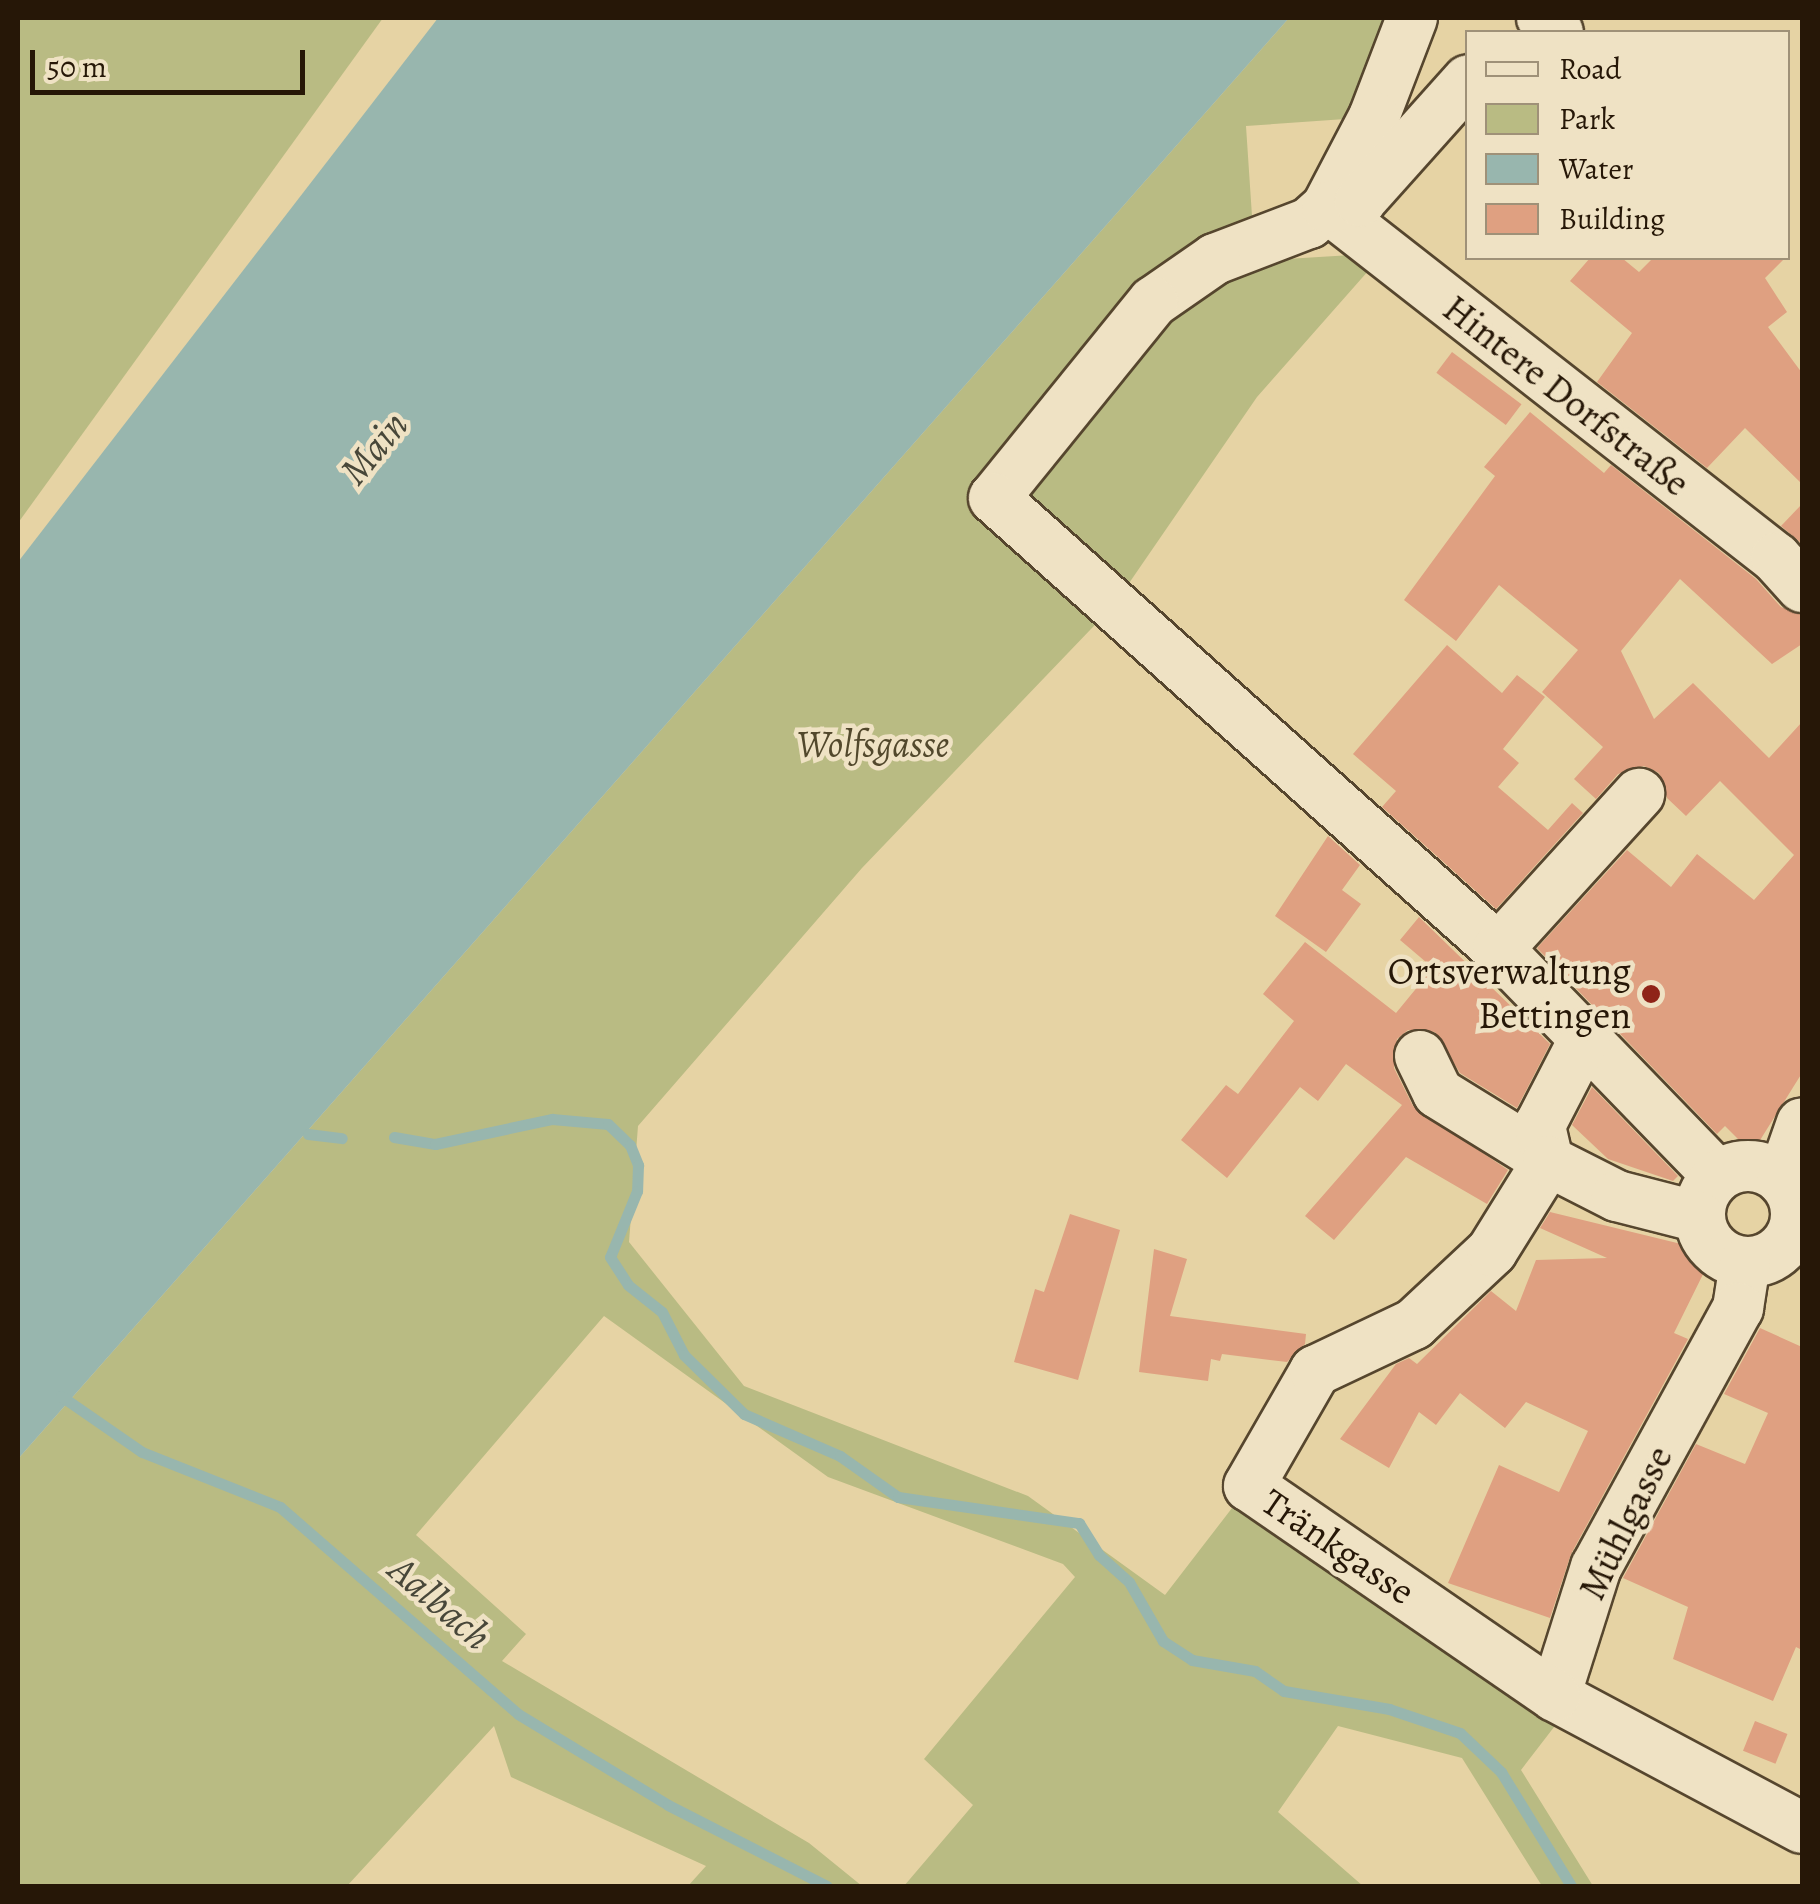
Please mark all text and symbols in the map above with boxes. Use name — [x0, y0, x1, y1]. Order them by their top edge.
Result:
scale bar — [35, 30, 310, 92]
legend — [1465, 30, 1790, 260]
text: 50 m — [47, 47, 107, 87]
text: Road — [1559, 49, 1621, 89]
text: Park — [1559, 99, 1615, 139]
text: Water — [1559, 149, 1633, 189]
text: Building — [1559, 199, 1665, 239]
street label: Hintere Dorfstraße — [1434, 286, 1698, 506]
water label: Main — [330, 402, 418, 494]
park label: Wolfsgasse — [797, 722, 949, 768]
place label: Ortsverwaltung Bettingen — [1388, 949, 1631, 1038]
marker: Ortsverwaltung Bettingen — [1640, 983, 1662, 1005]
street label: Mühlgasse — [1569, 1439, 1683, 1607]
street label: Tränkgasse — [1253, 1479, 1423, 1615]
water label: Aalbach — [379, 1546, 501, 1660]

